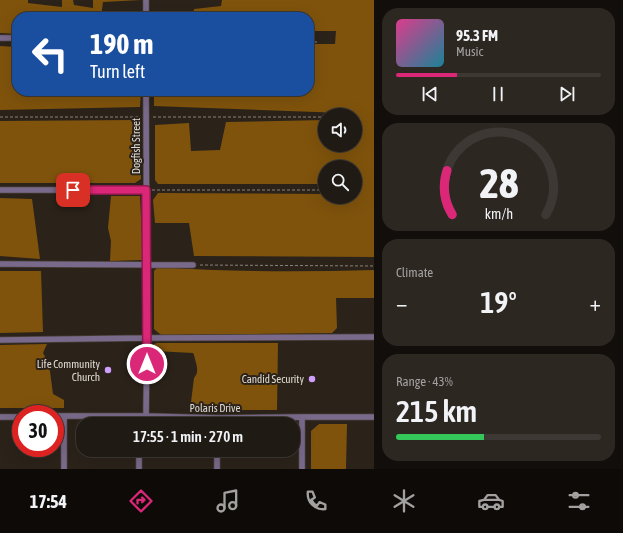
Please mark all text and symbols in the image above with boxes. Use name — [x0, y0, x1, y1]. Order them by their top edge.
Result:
text: 95.3 FM — [456, 27, 498, 44]
icon: left — [24, 28, 76, 80]
text: 190 m — [90, 28, 153, 60]
text: Music — [456, 44, 483, 59]
text: Turn left — [90, 61, 145, 82]
icon: previous — [419, 83, 441, 105]
icon: pause — [487, 83, 509, 105]
icon: next — [556, 83, 578, 105]
map controls — [318, 108, 362, 204]
button: sound — [318, 108, 362, 152]
street label: Dogfish Street — [130, 118, 142, 174]
text: 28 — [479, 159, 518, 207]
button: search — [318, 160, 362, 204]
pin — [56, 173, 90, 207]
icon: arrive — [62, 179, 84, 201]
text: km/h — [484, 205, 513, 221]
text: Climate — [396, 265, 433, 280]
text: 19° — [480, 285, 517, 319]
text: − — [396, 290, 407, 316]
text: + — [590, 290, 601, 316]
position arrow — [126, 343, 168, 385]
place label: Life Community Church — [37, 358, 100, 383]
marker: Life Community Church — [103, 365, 113, 375]
place label: Candid Security — [242, 373, 304, 385]
marker: Candid Security — [307, 374, 317, 384]
text: Range · 43% — [396, 374, 453, 389]
text: 215 km — [396, 394, 477, 428]
street label: Polaris Drive — [190, 402, 241, 414]
speed limit sign: 30 — [12, 405, 64, 457]
text: 17:55 · 1 min · 270 m — [133, 428, 243, 445]
icon: directions — [127, 487, 155, 515]
icon: music — [214, 487, 242, 515]
icon: phone — [302, 487, 330, 515]
icon: climate — [390, 487, 418, 515]
icon: car — [477, 487, 505, 515]
icon: filters — [565, 487, 593, 515]
text: 17:54 — [30, 491, 67, 512]

